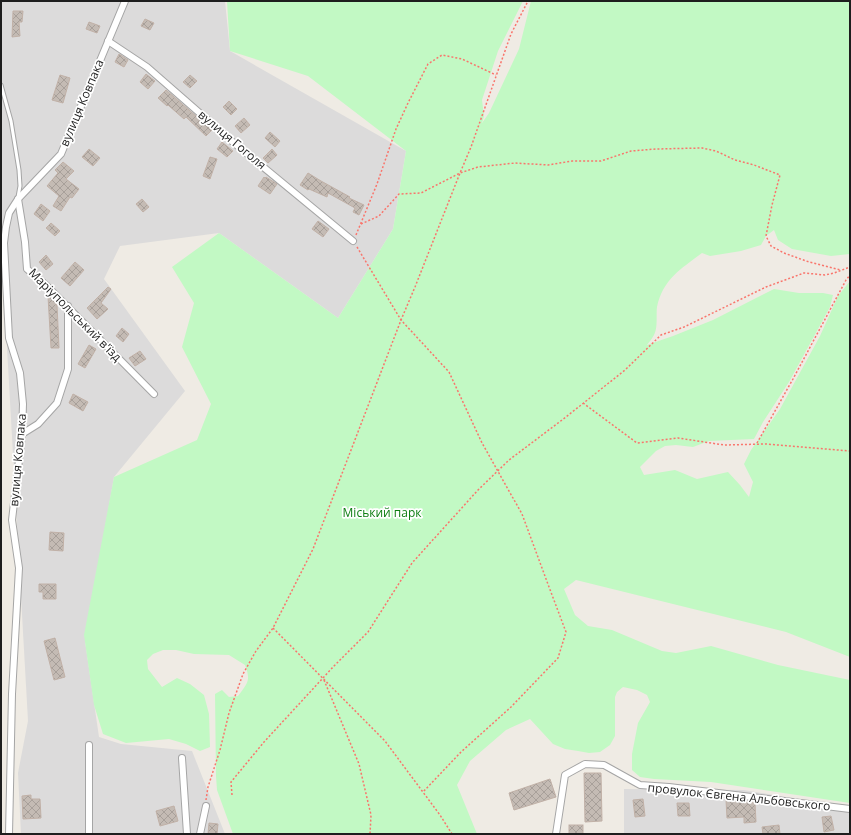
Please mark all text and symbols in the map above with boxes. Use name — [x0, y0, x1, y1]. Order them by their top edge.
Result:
street label: вулиця Ковпака — [56, 57, 108, 149]
street label: вулиця Гоголя — [195, 106, 270, 173]
street label: Маріупольський в'їзд — [25, 264, 126, 365]
street label: вулиця Ковпака — [5, 413, 30, 507]
park label: Міський парк — [343, 504, 422, 521]
street label: провулок Євгена Альбовського — [647, 778, 831, 815]

